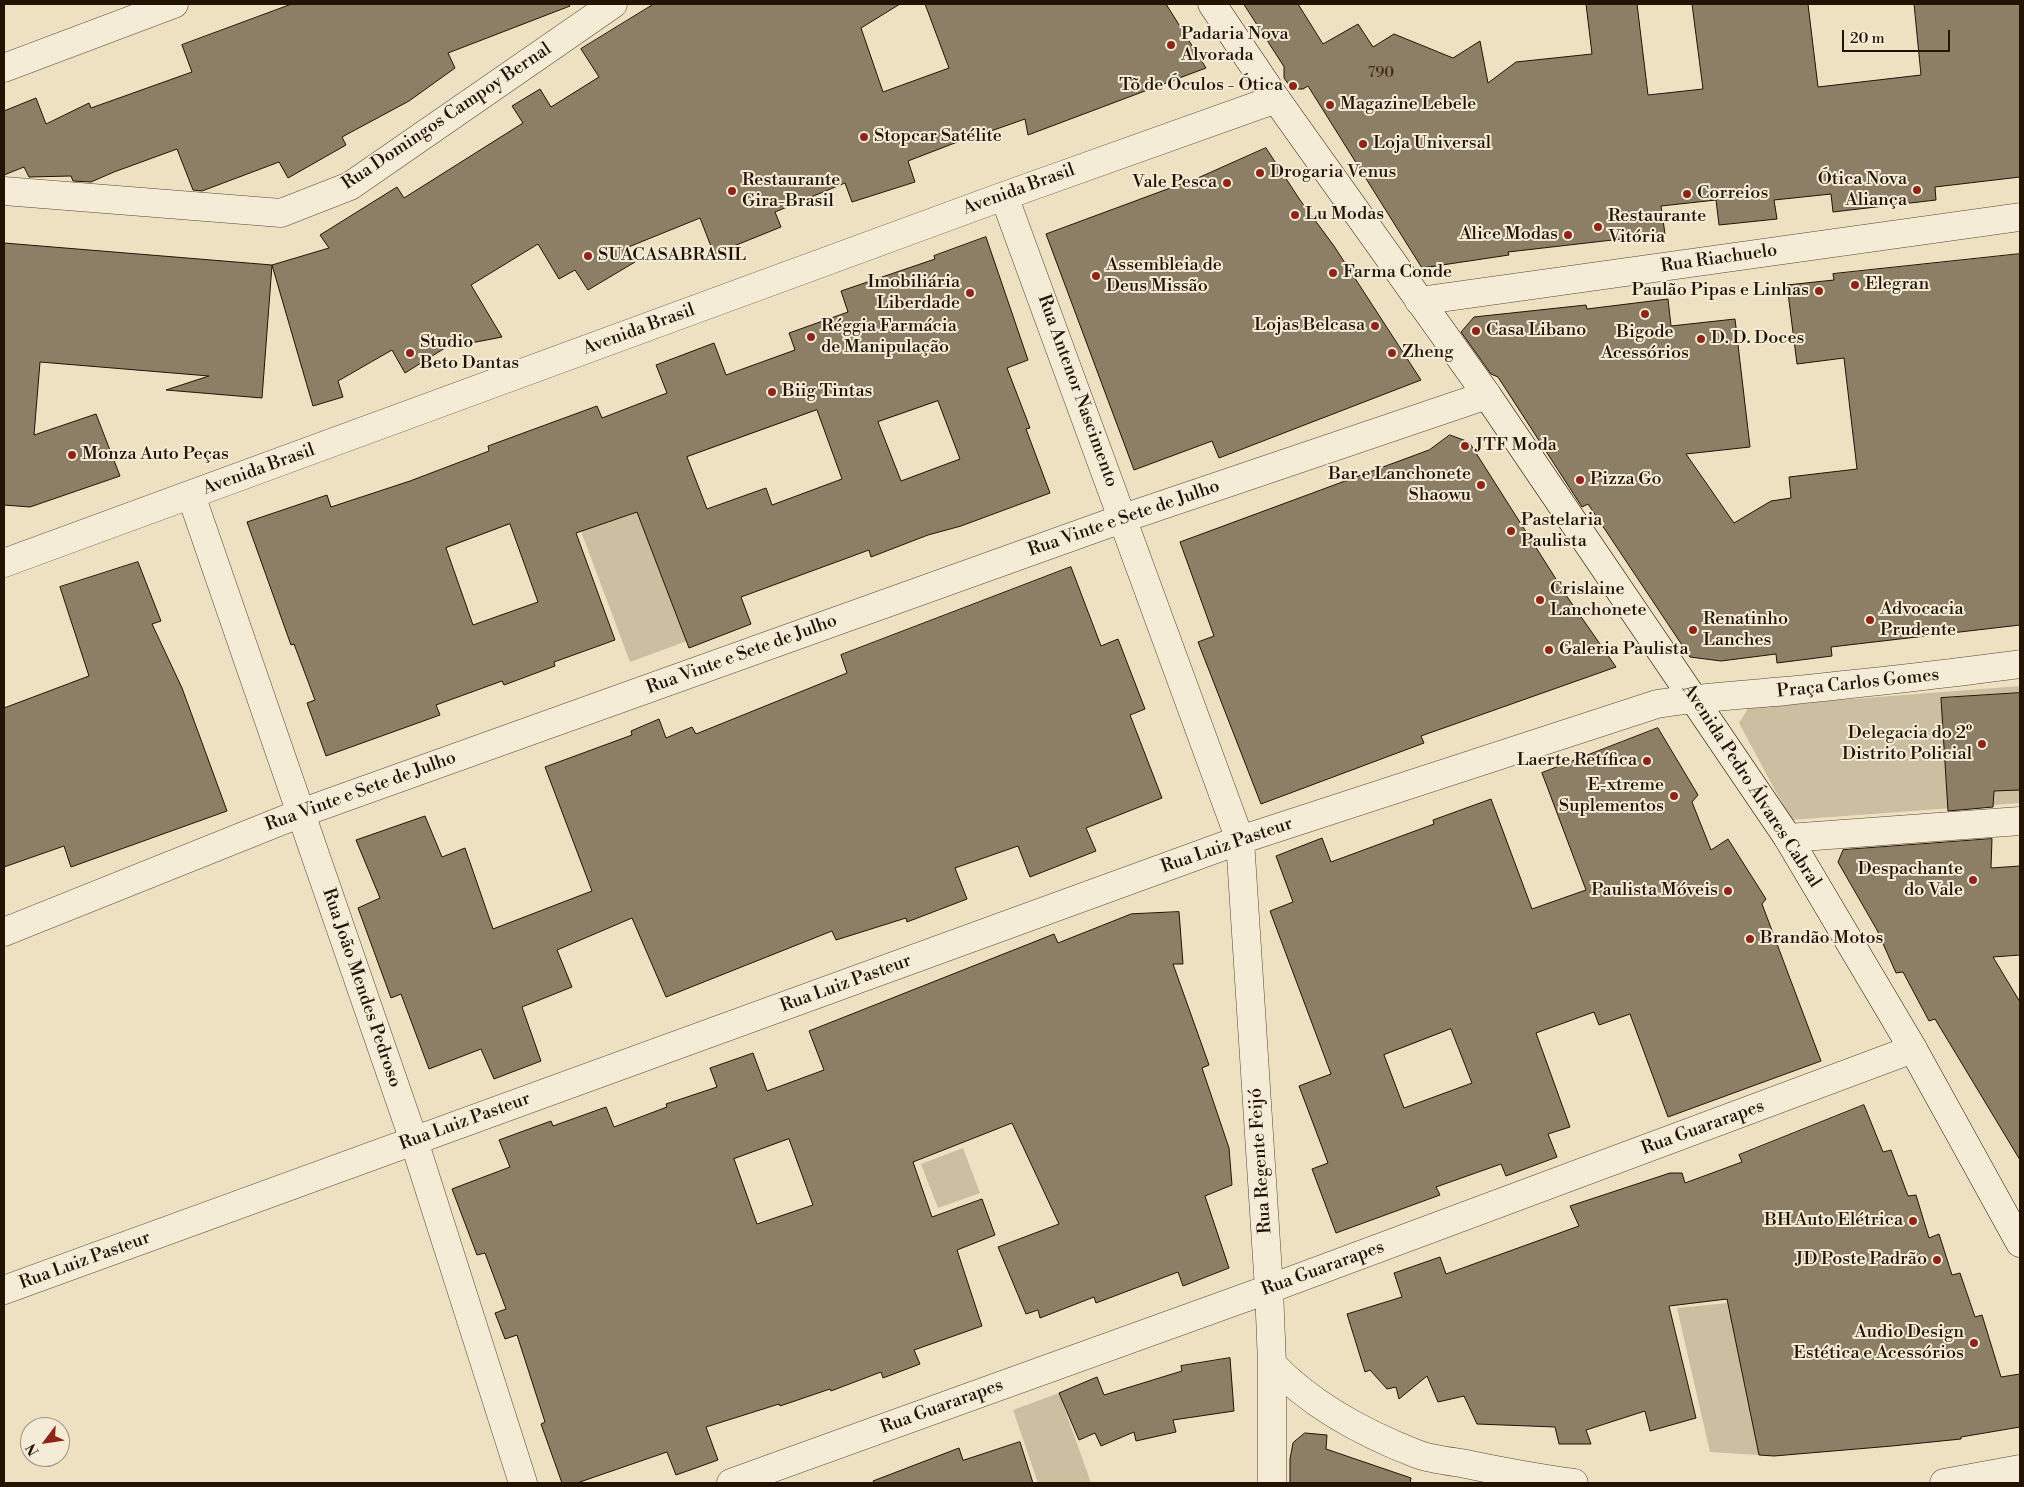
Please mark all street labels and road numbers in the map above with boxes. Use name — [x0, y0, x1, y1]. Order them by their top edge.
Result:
street label: Rua Domingos Campoy Bernal — [338, 39, 556, 195]
street label: Avenida Brasil — [960, 160, 1078, 220]
street label: Rua Riachuelo — [1659, 240, 1779, 278]
street label: Rua Antenor Nascimento — [1032, 292, 1122, 490]
street label: Avenida Brasil — [580, 300, 698, 360]
street label: Avenida Brasil — [200, 440, 318, 500]
street label: Rua Vinte e Sete de Julho — [1025, 476, 1223, 562]
street label: Rua Vinte e Sete de Julho — [644, 610, 840, 700]
street label: Praça Carlos Gomes — [1776, 665, 1940, 703]
street label: Avenida Pedro Álvares Cabral — [1677, 680, 1825, 892]
street label: Rua Vinte e Sete de Julho — [263, 747, 459, 837]
street label: Rua Luiz Pasteur — [1158, 813, 1296, 879]
street label: Rua João Mendes Pedroso — [317, 886, 405, 1090]
street label: Rua Luiz Pasteur — [778, 950, 914, 1018]
street label: Rua Regente Feijó — [1245, 1087, 1277, 1235]
street label: Rua Luiz Pasteur — [397, 1088, 533, 1156]
street label: Rua Guararapes — [1639, 1096, 1767, 1160]
street label: Rua Luiz Pasteur — [17, 1227, 153, 1295]
street label: Rua Guararapes — [1259, 1237, 1387, 1301]
street label: Rua Guararapes — [878, 1375, 1006, 1439]

